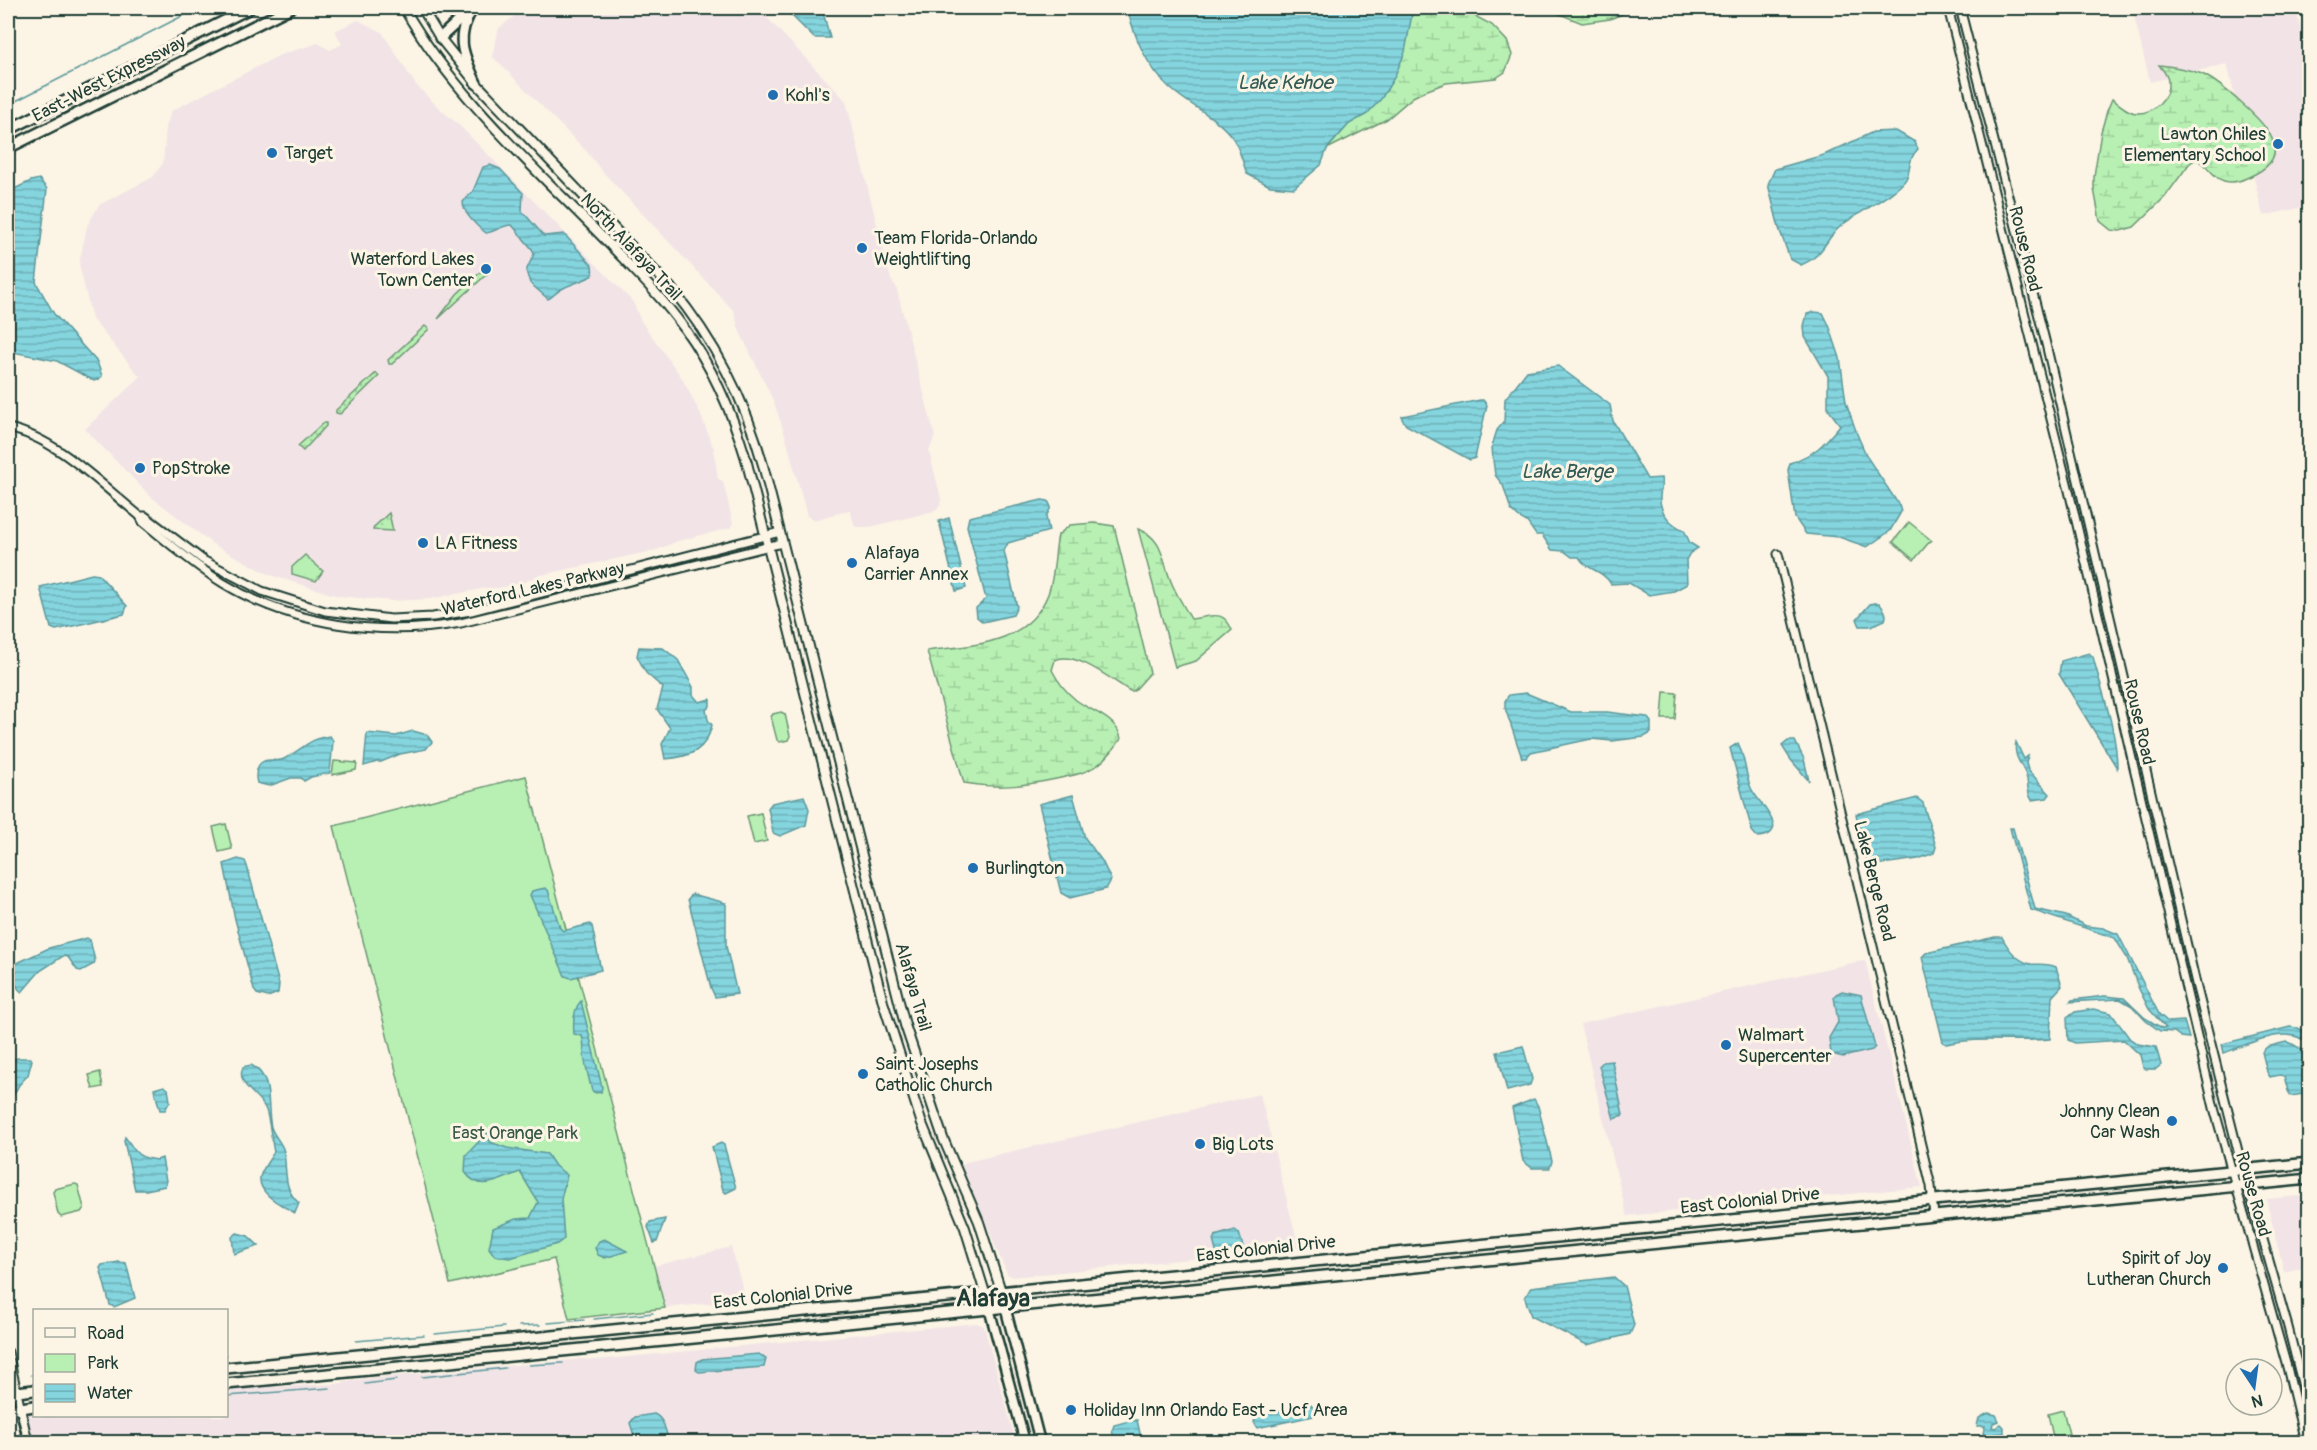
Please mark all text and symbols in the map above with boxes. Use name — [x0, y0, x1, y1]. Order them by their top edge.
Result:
street label: East-West Expressway — [28, 30, 190, 128]
water label: Lake Kehoe — [1237, 70, 1335, 95]
place label: Kohl's — [785, 84, 830, 107]
marker: Kohl's — [766, 88, 780, 102]
place label: Lawton Chiles Elementary School — [2124, 123, 2266, 167]
marker: Lawton Chiles Elementary School — [2271, 137, 2285, 151]
place label: Target — [284, 142, 334, 165]
marker: Target — [265, 146, 279, 160]
street label: North Alafaya Trail — [575, 188, 687, 306]
street label: Rouse Road — [2003, 204, 2047, 294]
place label: Team Florida-Orlando Weightlifting — [874, 227, 1038, 271]
marker: Team Florida-Orlando Weightlifting — [855, 241, 869, 255]
place label: Waterford Lakes Town Center — [351, 248, 475, 292]
marker: Waterford Lakes Town Center — [479, 262, 493, 276]
place label: PopStroke — [152, 457, 230, 480]
water label: Lake Berge — [1521, 459, 1615, 484]
marker: PopStroke — [133, 461, 147, 475]
place label: LA Fitness — [435, 532, 517, 555]
marker: LA Fitness — [416, 536, 430, 550]
place label: Alafaya Carrier Annex — [864, 542, 969, 586]
marker: Alafaya Carrier Annex — [845, 556, 859, 570]
street label: Waterford Lakes Parkway — [439, 557, 627, 621]
street label: Rouse Road — [2118, 677, 2160, 767]
street label: Lake Berge Road — [1848, 818, 1900, 944]
place label: Burlington — [985, 857, 1064, 880]
marker: Burlington — [966, 861, 980, 875]
street label: Alafaya Trail — [889, 940, 937, 1034]
place label: Walmart Supercenter — [1738, 1024, 1832, 1068]
marker: Walmart Supercenter — [1719, 1038, 1733, 1052]
place label: Saint Josephs Catholic Church — [875, 1053, 992, 1097]
marker: Saint Josephs Catholic Church — [856, 1067, 870, 1081]
place label: Johnny Clean Car Wash — [2059, 1100, 2160, 1144]
marker: Johnny Clean Car Wash — [2165, 1114, 2179, 1128]
park label: East Orange Park — [452, 1122, 579, 1145]
place label: Big Lots — [1212, 1133, 1273, 1156]
marker: Big Lots — [1193, 1137, 1207, 1151]
street label: Rouse Road — [2230, 1149, 2276, 1239]
street label: East Colonial Drive — [1679, 1182, 1821, 1220]
street label: East Colonial Drive — [1195, 1230, 1337, 1268]
place label: Spirit of Joy Lutheran Church — [2086, 1247, 2211, 1291]
marker: Spirit of Joy Lutheran Church — [2216, 1261, 2230, 1275]
street label: East Colonial Drive — [712, 1277, 854, 1315]
district label: Alafaya — [956, 1284, 1030, 1313]
legend — [33, 1309, 228, 1417]
text: Road — [87, 1322, 124, 1345]
text: Park — [87, 1352, 119, 1375]
north arrow — [2224, 1357, 2284, 1417]
text: Water — [87, 1382, 133, 1405]
text: N — [2249, 1390, 2265, 1412]
place label: Holiday Inn Orlando East - Ucf Area — [1083, 1399, 1348, 1422]
marker: Holiday Inn Orlando East - Ucf Area — [1064, 1403, 1078, 1417]

